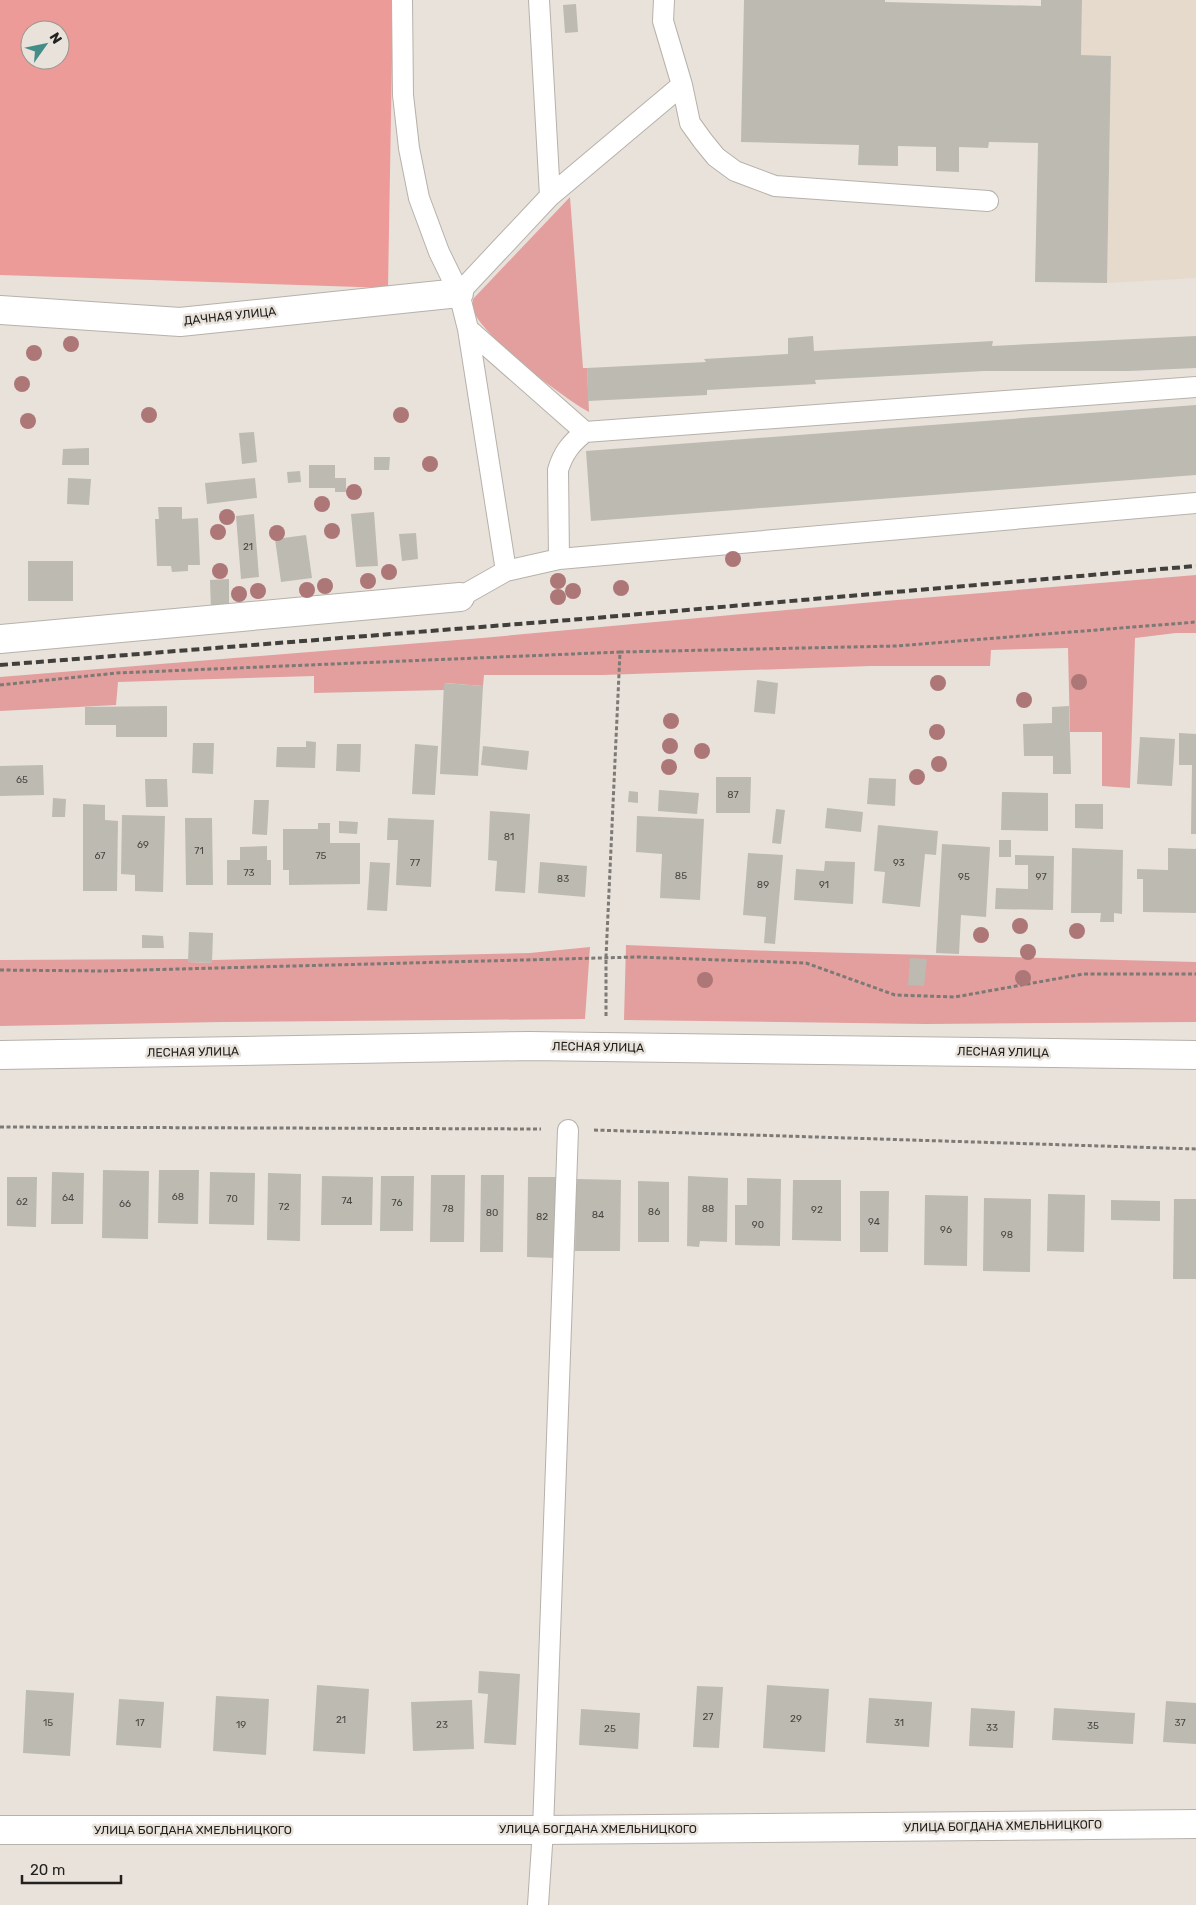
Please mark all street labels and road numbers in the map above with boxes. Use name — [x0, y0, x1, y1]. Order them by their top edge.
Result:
street label: ДАЧНАЯ УЛИЦА — [183, 304, 277, 328]
street label: ЛЕСНАЯ УЛИЦА — [552, 1039, 644, 1055]
street label: ЛЕСНАЯ УЛИЦА — [147, 1044, 239, 1060]
street label: ЛЕСНАЯ УЛИЦА — [957, 1044, 1049, 1060]
street label: УЛИЦА БОГДАНА ХМЕЛЬНИЦКОГО — [904, 1817, 1102, 1835]
street label: УЛИЦА БОГДАНА ХМЕЛЬНИЦКОГО — [499, 1822, 697, 1836]
street label: УЛИЦА БОГДАНА ХМЕЛЬНИЦКОГО — [94, 1823, 292, 1837]

